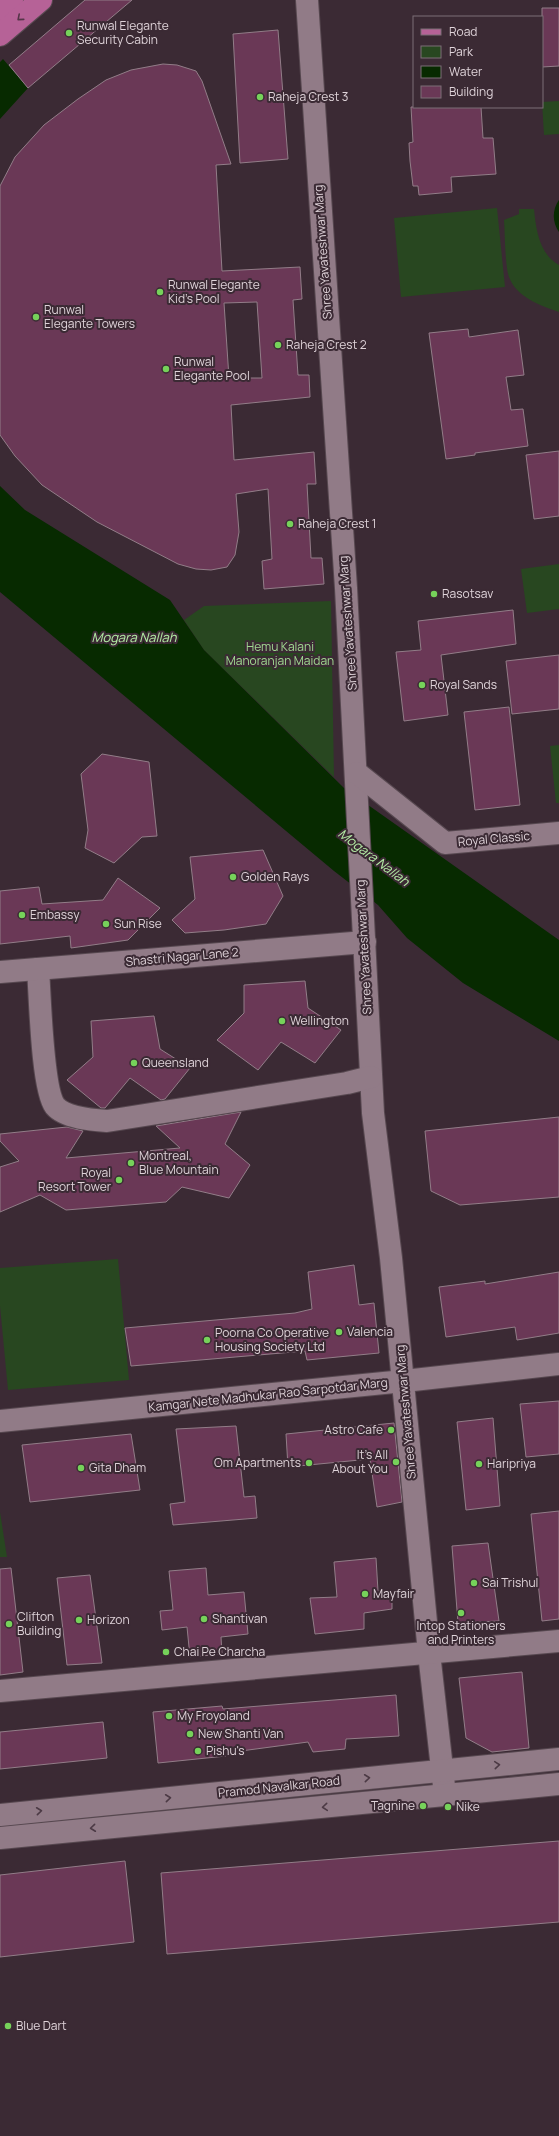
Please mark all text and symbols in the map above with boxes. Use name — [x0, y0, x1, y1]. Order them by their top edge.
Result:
one-way arrow — [18, 13, 25, 20]
legend — [413, 16, 543, 108]
place label: Runwal Elegante Security Cabin — [77, 17, 169, 48]
text: Road — [449, 23, 477, 40]
marker: Runwal Elegante Security Cabin — [64, 28, 74, 38]
text: Park — [449, 43, 474, 60]
text: Water — [449, 63, 483, 80]
text: Building — [449, 83, 493, 100]
place label: Raheja Crest 3 — [268, 88, 348, 105]
marker: Raheja Crest 3 — [255, 92, 265, 102]
street label: Shree Yavateshwar Marg — [309, 184, 336, 320]
place label: Runwal Elegante Kid's Pool — [168, 276, 260, 307]
marker: Runwal Elegante Kid's Pool — [155, 287, 165, 297]
place label: Runwal Elegante Towers — [44, 301, 135, 332]
marker: Runwal Elegante Towers — [31, 312, 41, 322]
place label: Raheja Crest 2 — [286, 336, 367, 353]
marker: Raheja Crest 2 — [273, 340, 283, 350]
place label: Runwal Elegante Pool — [174, 353, 250, 384]
marker: Runwal Elegante Pool — [161, 364, 171, 374]
place label: Raheja Crest 1 — [298, 515, 376, 532]
marker: Raheja Crest 1 — [285, 519, 295, 529]
street label: Shree Yavateshwar Marg — [334, 555, 361, 691]
place label: Rasotsav — [442, 585, 493, 602]
marker: Rasotsav — [429, 589, 439, 599]
water label: Mogara Nallah — [92, 628, 178, 646]
park label: Hemu Kalani Manoranjan Maidan — [226, 638, 334, 669]
place label: Royal Sands — [430, 676, 497, 693]
marker: Royal Sands — [417, 680, 427, 690]
water label: Mogara Nallah — [335, 824, 414, 891]
street label: Royal Classic — [457, 827, 531, 850]
place label: Golden Rays — [241, 868, 309, 885]
marker: Golden Rays — [228, 872, 238, 882]
street label: Shree Yavateshwar Marg — [351, 879, 376, 1015]
place label: Embassy — [30, 906, 80, 923]
marker: Embassy — [17, 910, 27, 920]
place label: Sun Rise — [114, 915, 162, 932]
marker: Sun Rise — [101, 919, 111, 929]
street label: Shastri Nagar Lane 2 — [125, 943, 239, 970]
place label: Wellington — [290, 1012, 349, 1029]
marker: Wellington — [277, 1016, 287, 1026]
place label: Queensland — [142, 1054, 209, 1071]
marker: Queensland — [129, 1058, 139, 1068]
place label: Montreal, Blue Mountain — [139, 1147, 219, 1178]
marker: Montreal, Blue Mountain — [126, 1158, 136, 1168]
place label: Royal Resort Tower — [38, 1164, 112, 1195]
marker: Royal Resort Tower — [114, 1175, 124, 1185]
place label: Valencia — [347, 1323, 393, 1340]
place label: Poorna Co Operative Housing Society Ltd — [215, 1324, 329, 1355]
marker: Valencia — [334, 1327, 344, 1337]
marker: Poorna Co Operative Housing Society Ltd — [202, 1335, 212, 1345]
street label: Shree Yavateshwar Marg — [391, 1344, 420, 1480]
street label: Kamgar Nete Madhukar Rao Sarpotdar Marg — [147, 1373, 388, 1416]
place label: Astro Cafe — [324, 1421, 383, 1438]
marker: Astro Cafe — [386, 1425, 396, 1435]
place label: It's All About You — [332, 1446, 388, 1477]
place label: Om Apartments — [214, 1454, 301, 1471]
place label: Haripriya — [487, 1455, 536, 1472]
marker: It's All About You — [391, 1457, 401, 1467]
marker: Om Apartments — [304, 1458, 314, 1468]
place label: Gita Dham — [89, 1459, 146, 1476]
marker: Haripriya — [474, 1459, 484, 1469]
marker: Gita Dham — [76, 1463, 86, 1473]
place label: Sai Trishul — [482, 1574, 538, 1591]
marker: Sai Trishul — [469, 1578, 479, 1588]
place label: Mayfair — [373, 1585, 415, 1602]
marker: Mayfair — [360, 1589, 370, 1599]
place label: Clifton Building — [17, 1608, 61, 1639]
marker: Intop Stationers and Printers — [456, 1608, 466, 1618]
place label: Shantivan — [212, 1610, 267, 1627]
place label: Horizon — [87, 1611, 130, 1628]
marker: Shantivan — [199, 1614, 209, 1624]
marker: Horizon — [74, 1615, 84, 1625]
place label: Intop Stationers and Printers — [416, 1617, 506, 1648]
marker: Clifton Building — [4, 1619, 14, 1629]
place label: Chai Pe Charcha — [174, 1643, 265, 1660]
marker: Chai Pe Charcha — [161, 1647, 171, 1657]
place label: My Froyoland — [177, 1707, 250, 1724]
marker: My Froyoland — [164, 1711, 174, 1721]
place label: New Shanti Van — [198, 1725, 283, 1742]
marker: New Shanti Van — [185, 1729, 195, 1739]
place label: Pishu's — [206, 1742, 245, 1759]
marker: Pishu's — [193, 1746, 203, 1756]
one-way arrow — [493, 1761, 500, 1770]
street label: Pramod Navalkar Road — [217, 1772, 341, 1801]
one-way arrow — [364, 1774, 370, 1783]
one-way arrow — [165, 1794, 171, 1803]
place label: Tagnine — [371, 1797, 415, 1814]
place label: Nike — [456, 1798, 480, 1815]
marker: Tagnine — [418, 1801, 428, 1811]
marker: Nike — [443, 1802, 453, 1812]
one-way arrow — [322, 1803, 328, 1812]
one-way arrow — [36, 1807, 42, 1816]
one-way arrow — [90, 1823, 96, 1832]
place label: Blue Dart — [16, 2017, 67, 2034]
marker: Blue Dart — [3, 2021, 13, 2031]

